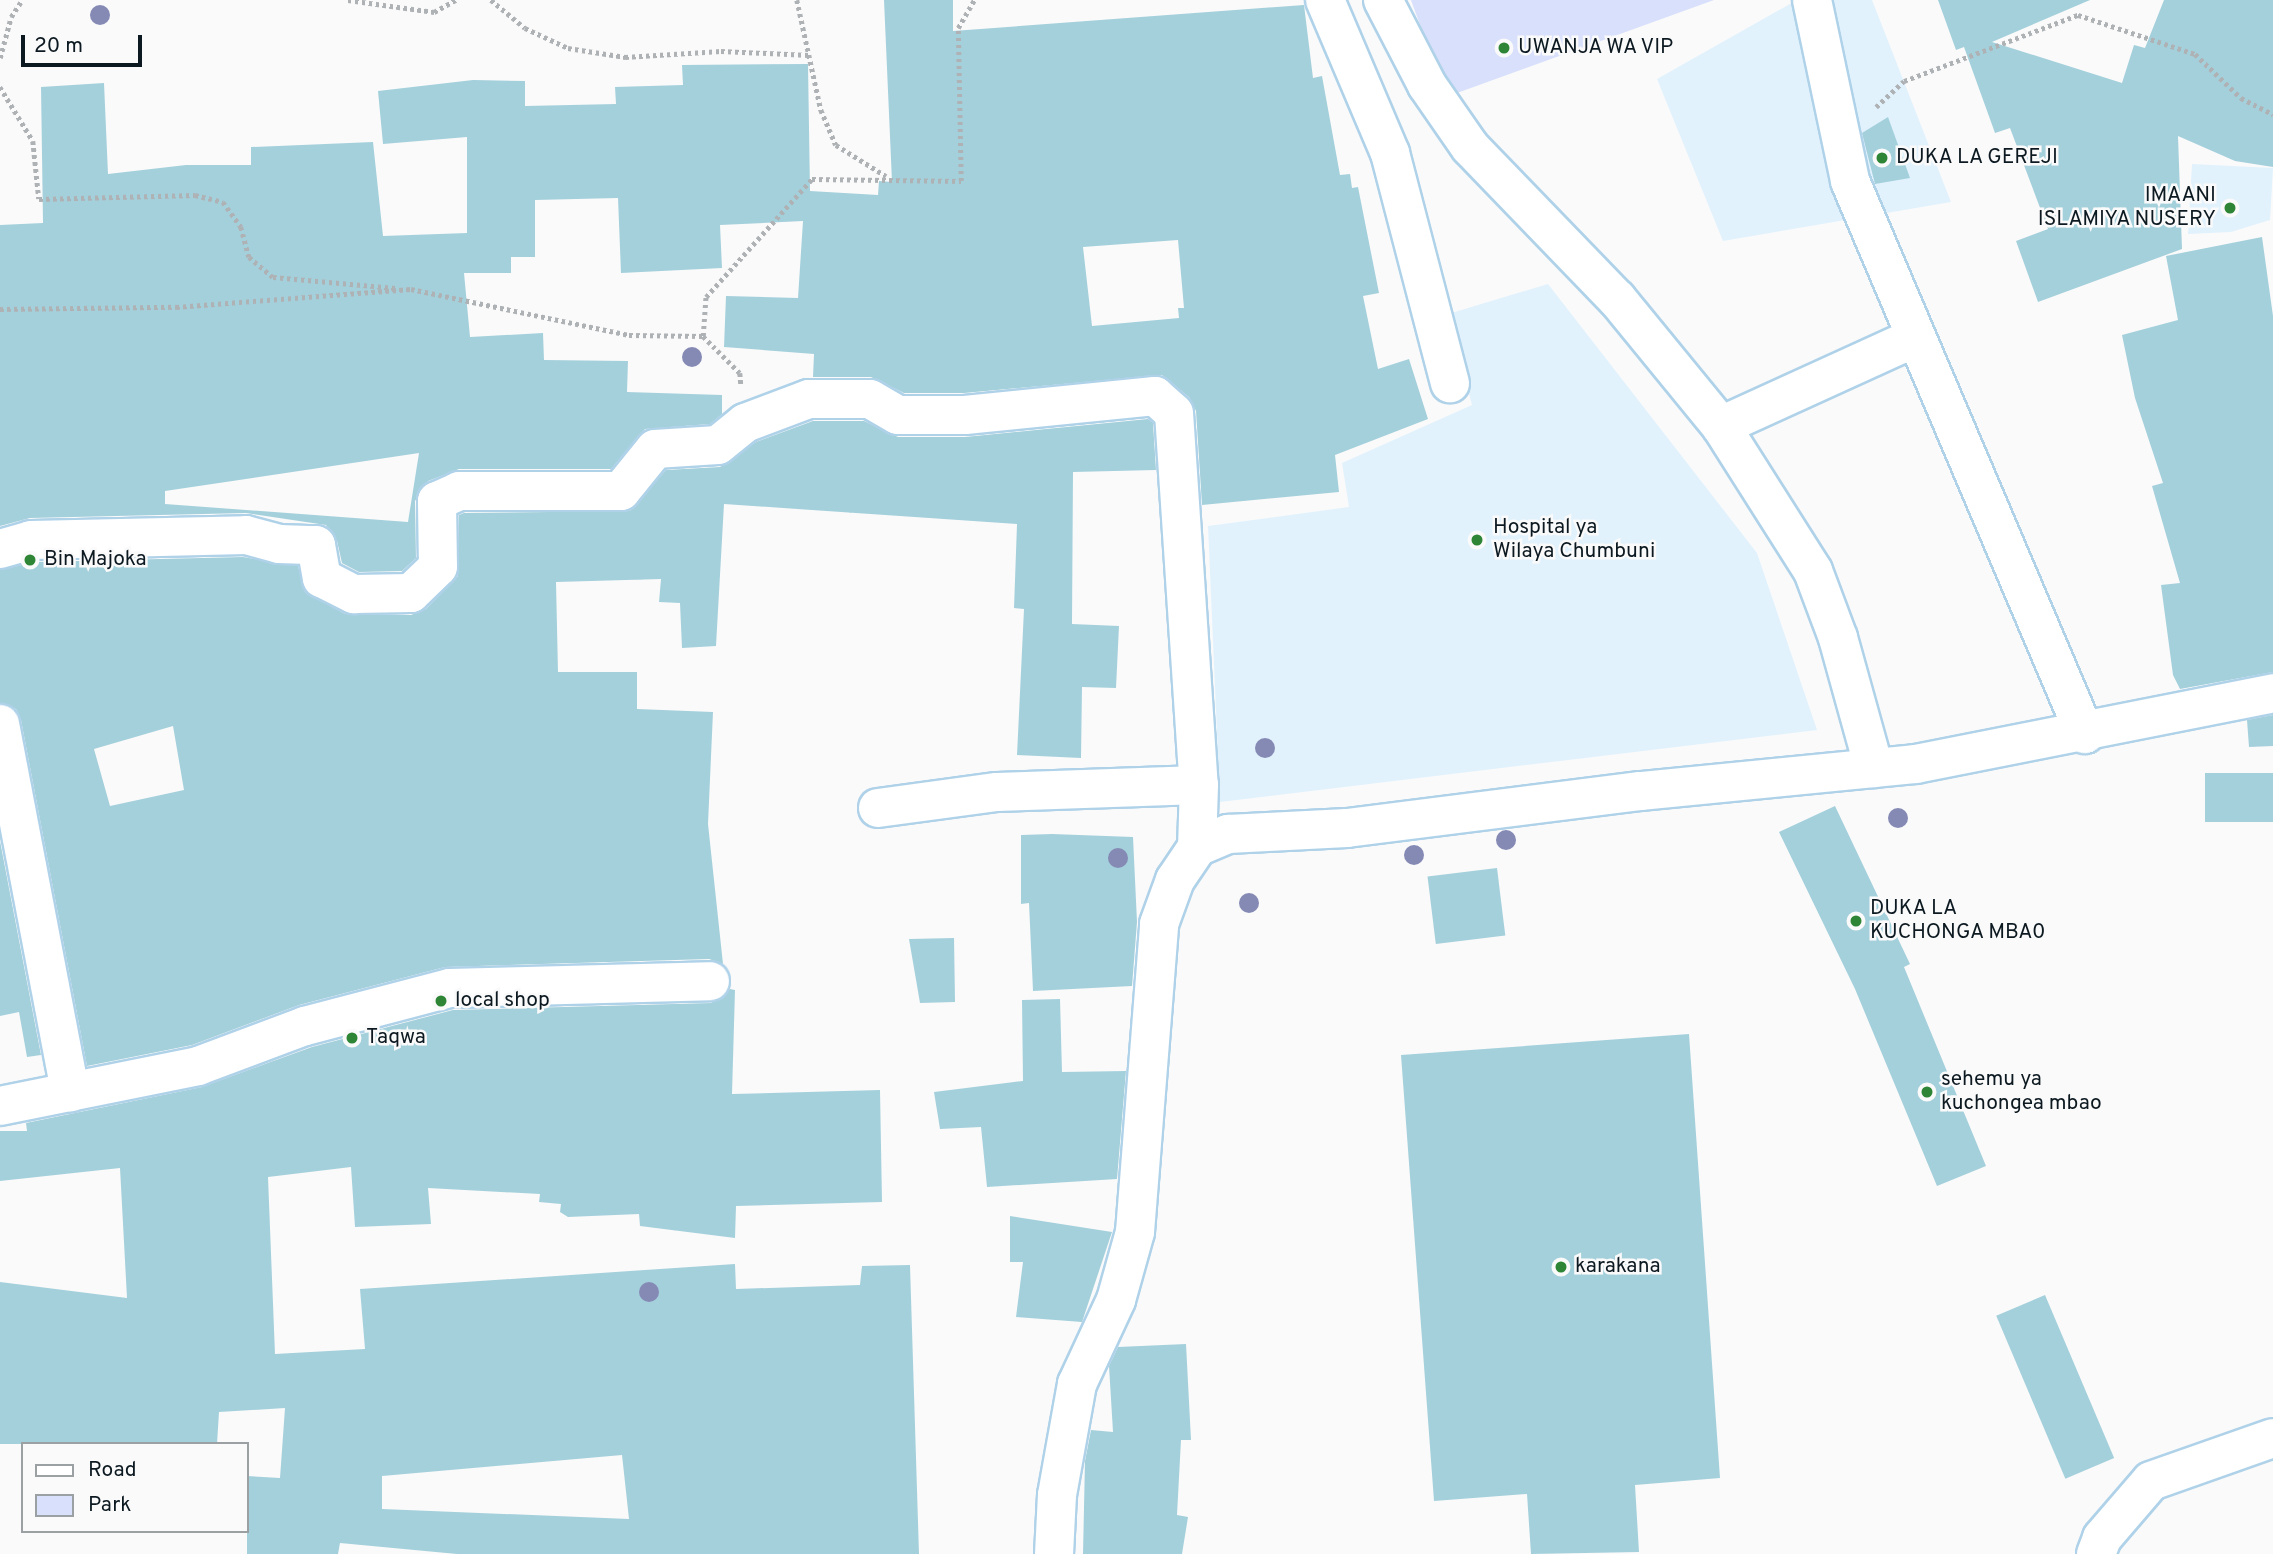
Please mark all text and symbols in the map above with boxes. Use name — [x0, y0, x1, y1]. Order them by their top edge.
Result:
scale bar — [24, 21, 145, 65]
text: 20 m — [34, 33, 83, 60]
place label: UWANJA WA VIP — [1518, 35, 1676, 61]
marker: UWANJA WA VIP — [1496, 40, 1512, 56]
place label: DUKA LA GEREJI — [1896, 145, 2060, 171]
marker: DUKA LA GEREJI — [1874, 150, 1890, 166]
place label: IMAANI ISLAMIYA NUSERY — [2037, 183, 2216, 233]
marker: IMAANI ISLAMIYA NUSERY — [2222, 200, 2238, 216]
place label: Hospital ya Wilaya Chumbuni — [1493, 515, 1655, 565]
marker: Hospital ya Wilaya Chumbuni — [1467, 530, 1487, 550]
place label: Bin Majoka — [44, 547, 147, 573]
marker: Bin Majoka — [22, 552, 38, 568]
place label: DUKA LA KUCHONGA MBA0 — [1870, 896, 2046, 946]
marker: DUKA LA KUCHONGA MBA0 — [1848, 913, 1864, 929]
place label: local shop — [455, 988, 550, 1014]
marker: local shop — [433, 993, 449, 1009]
place label: Taqwa — [366, 1025, 426, 1051]
marker: Taqwa — [344, 1030, 360, 1046]
place label: sehemu ya kuchongea mbao — [1941, 1067, 2102, 1117]
marker: sehemu ya kuchongea mbao — [1919, 1084, 1935, 1100]
place label: karakana — [1575, 1254, 1661, 1280]
marker: karakana — [1553, 1259, 1569, 1275]
legend — [21, 1442, 248, 1533]
text: Road — [88, 1457, 137, 1484]
text: Park — [88, 1492, 131, 1519]

